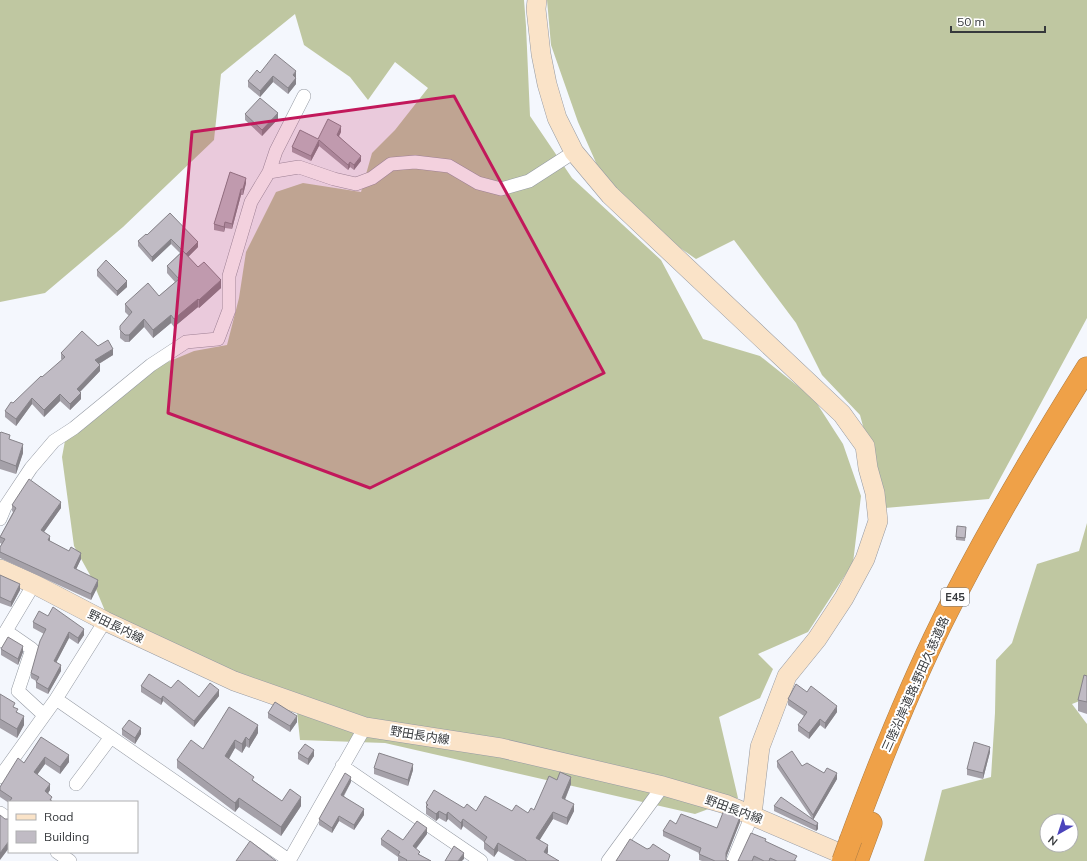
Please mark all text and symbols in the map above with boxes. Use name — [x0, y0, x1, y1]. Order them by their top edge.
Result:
scale bar — [951, 8, 1045, 34]
text: 50 m — [957, 14, 985, 29]
road number: E45 — [941, 588, 969, 606]
street label: 野田長内線 — [86, 606, 146, 646]
street label: 三陸沿岸道路;野田久慈道路 — [878, 614, 952, 754]
street label: 野田長内線 — [389, 723, 451, 747]
street label: 野田長内線 — [703, 792, 765, 826]
legend — [8, 801, 138, 853]
text: Road — [44, 809, 73, 824]
north arrow — [1039, 813, 1079, 853]
text: Building — [44, 829, 89, 844]
text: N — [1045, 833, 1060, 849]

